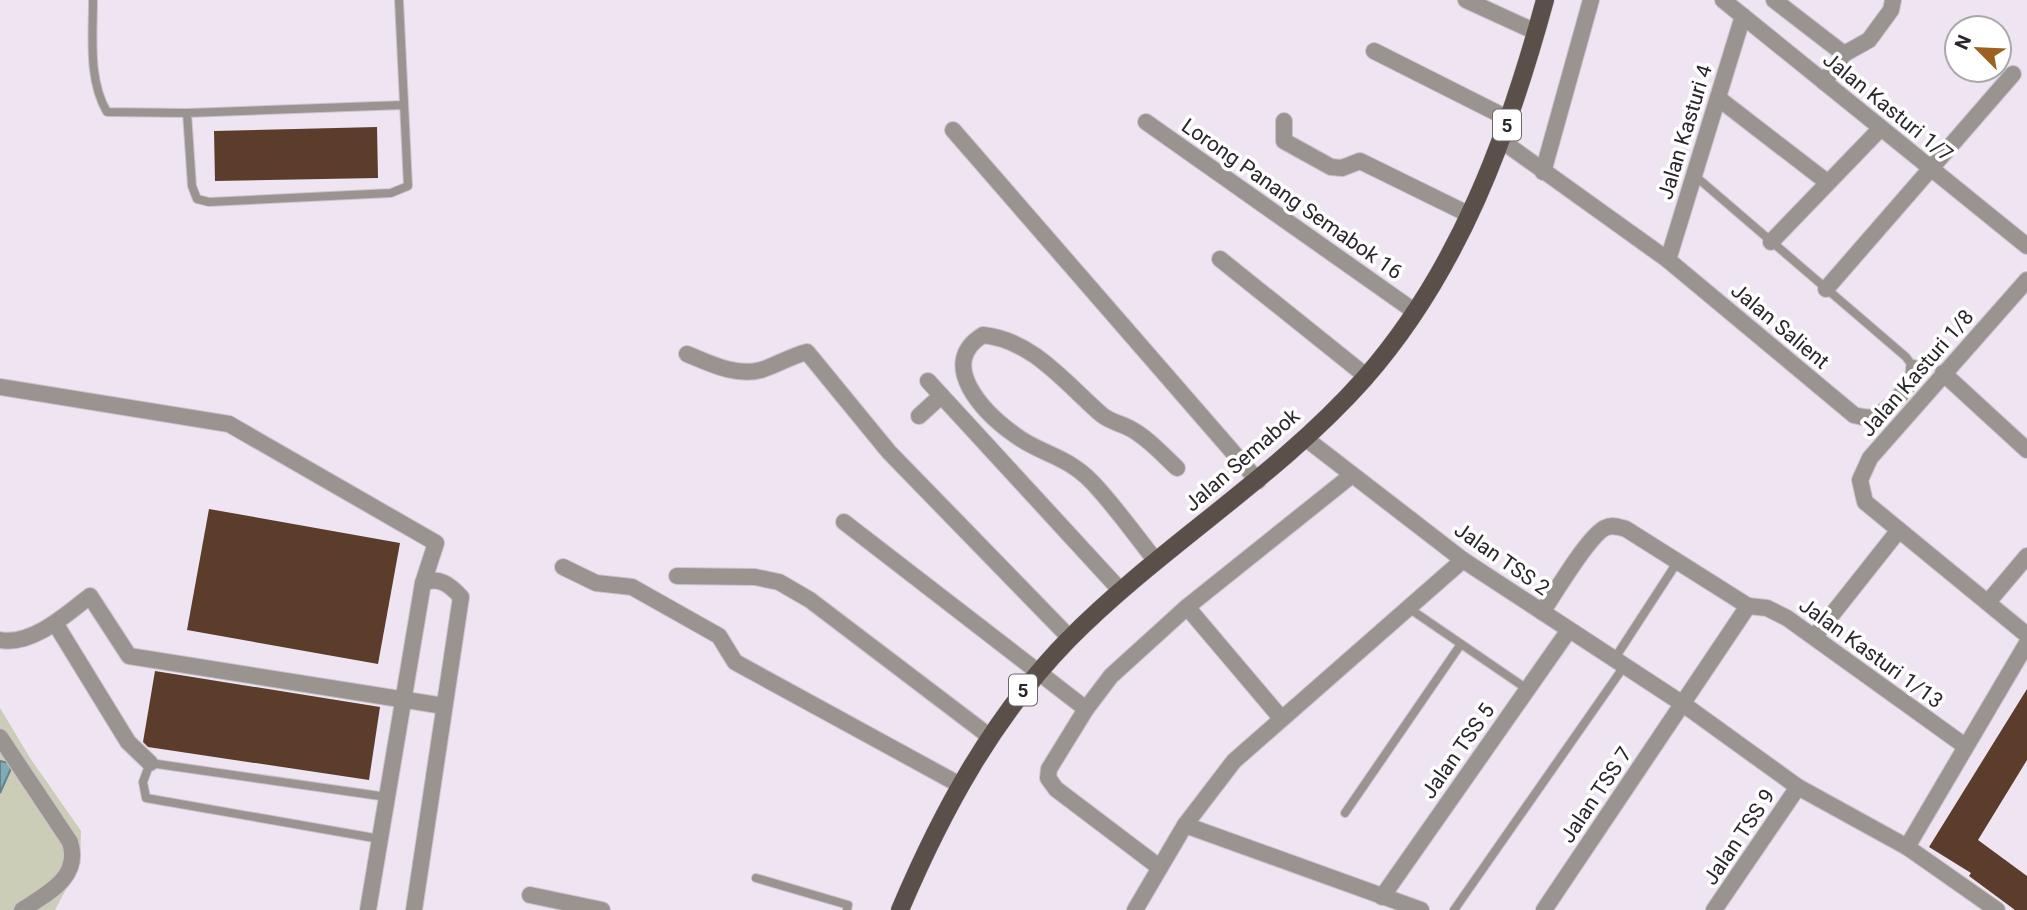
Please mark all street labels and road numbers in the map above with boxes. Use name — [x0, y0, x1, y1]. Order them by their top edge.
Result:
street label: Jalan Kasturi 1/7 — [1818, 47, 1958, 167]
street label: Jalan Kasturi 4 — [1653, 62, 1717, 202]
road number: 5 — [1493, 110, 1521, 140]
street label: Lorong Panang Semabok 16 — [1177, 114, 1407, 284]
street label: Jalan Salient — [1726, 278, 1834, 374]
street label: Jalan Kasturi 1/8 — [1855, 305, 1979, 441]
street label: Jalan Semabok — [1180, 403, 1305, 516]
street label: Jalan TSS 2 — [1450, 518, 1554, 601]
street label: Jalan Kasturi 1/13 — [1794, 593, 1948, 713]
road number: 5 — [1009, 674, 1037, 706]
street label: Jalan TSS 5 — [1417, 699, 1499, 803]
street label: Jalan TSS 7 — [1555, 743, 1637, 847]
street label: Jalan TSS 9 — [1698, 785, 1780, 889]

